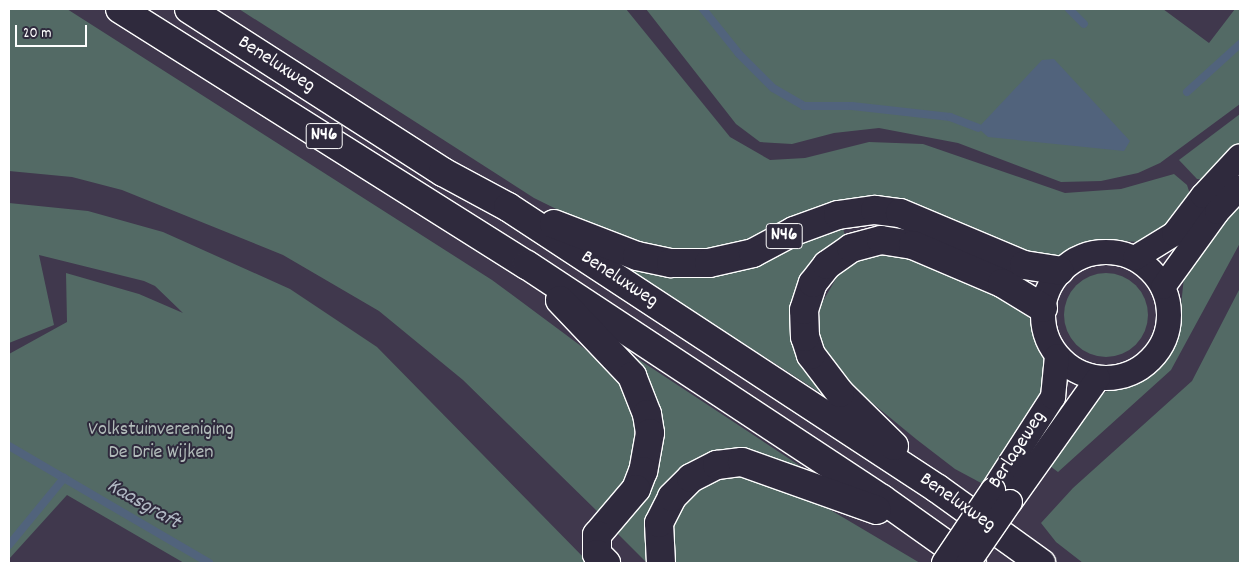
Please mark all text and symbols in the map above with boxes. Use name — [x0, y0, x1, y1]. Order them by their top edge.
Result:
scale bar — [18, 15, 90, 47]
text: 20 m — [23, 23, 51, 45]
street label: Beneluxweg — [233, 31, 319, 99]
road number: N46 — [305, 120, 343, 152]
road number: N46 — [765, 220, 803, 252]
street label: Beneluxweg — [576, 246, 662, 314]
street label: Berlageweg — [984, 407, 1052, 493]
park label: Volkstuinvereniging De Drie Wijken — [88, 419, 234, 466]
street label: Beneluxweg — [914, 468, 1000, 538]
water label: Kaasgraft — [102, 474, 184, 536]

